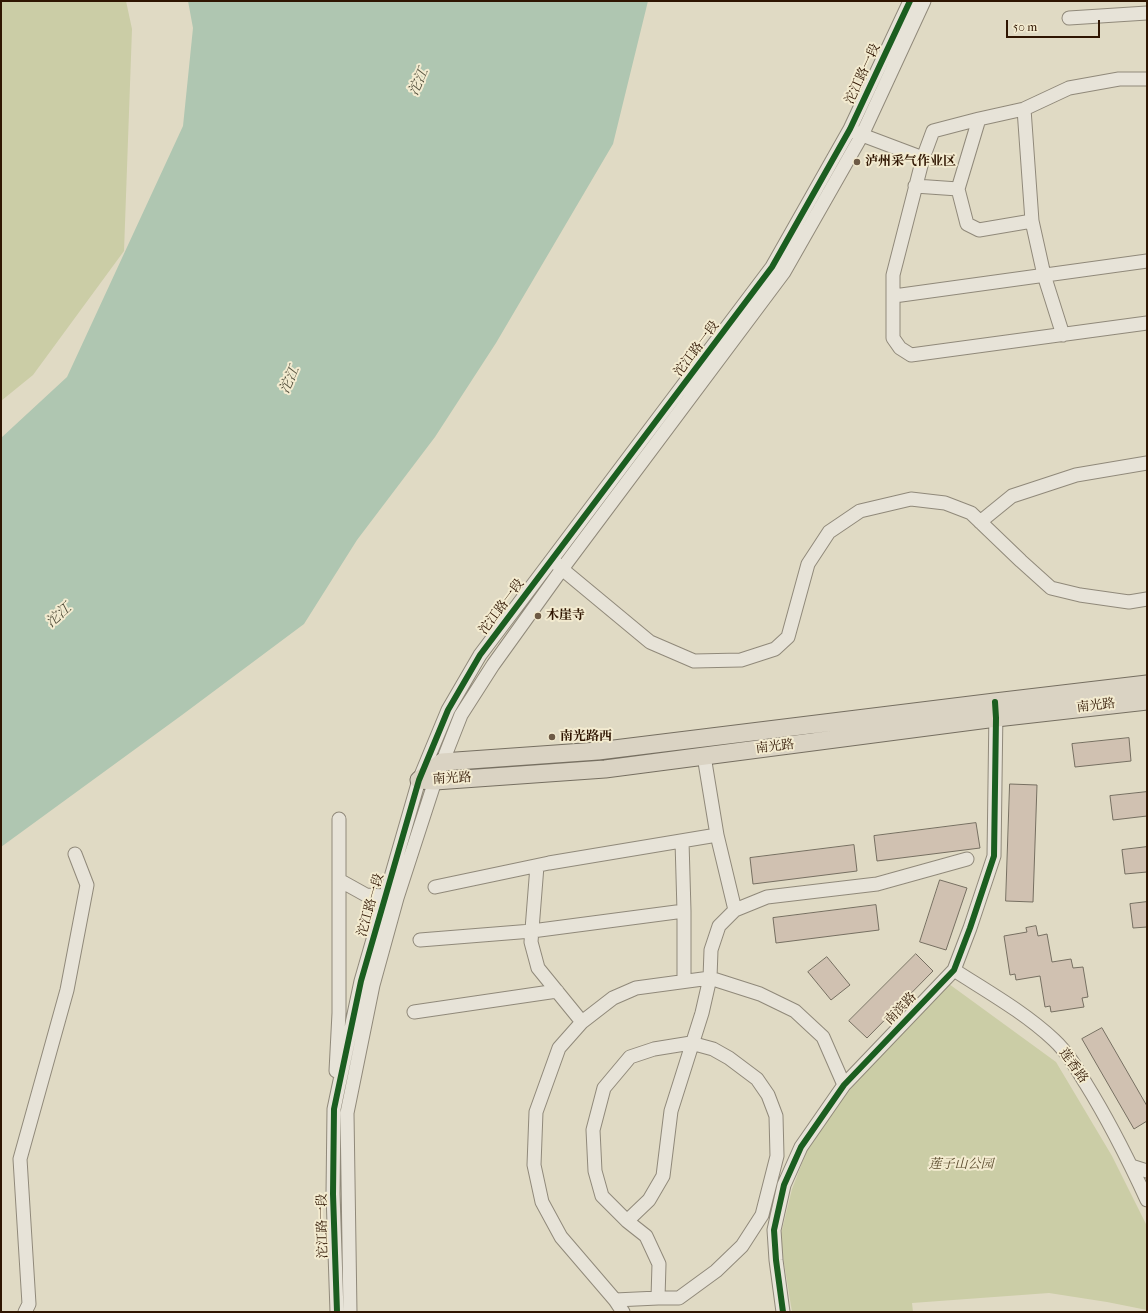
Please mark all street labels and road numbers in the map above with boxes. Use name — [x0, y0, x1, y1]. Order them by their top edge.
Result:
street label: 沱江路一段 — [842, 41, 884, 107]
street label: 沱江路一段 — [671, 318, 723, 380]
street label: 沱江路一段 — [476, 576, 528, 638]
street label: 南光路 — [1076, 696, 1116, 716]
street label: 南光路 — [755, 737, 795, 757]
street label: 南光路 — [432, 770, 472, 788]
street label: 沱江路一段 — [355, 872, 387, 938]
street label: 南滨路 — [882, 990, 920, 1028]
street label: 莲香路 — [1055, 1046, 1091, 1086]
street label: 沱江路一段 — [315, 1193, 331, 1259]

